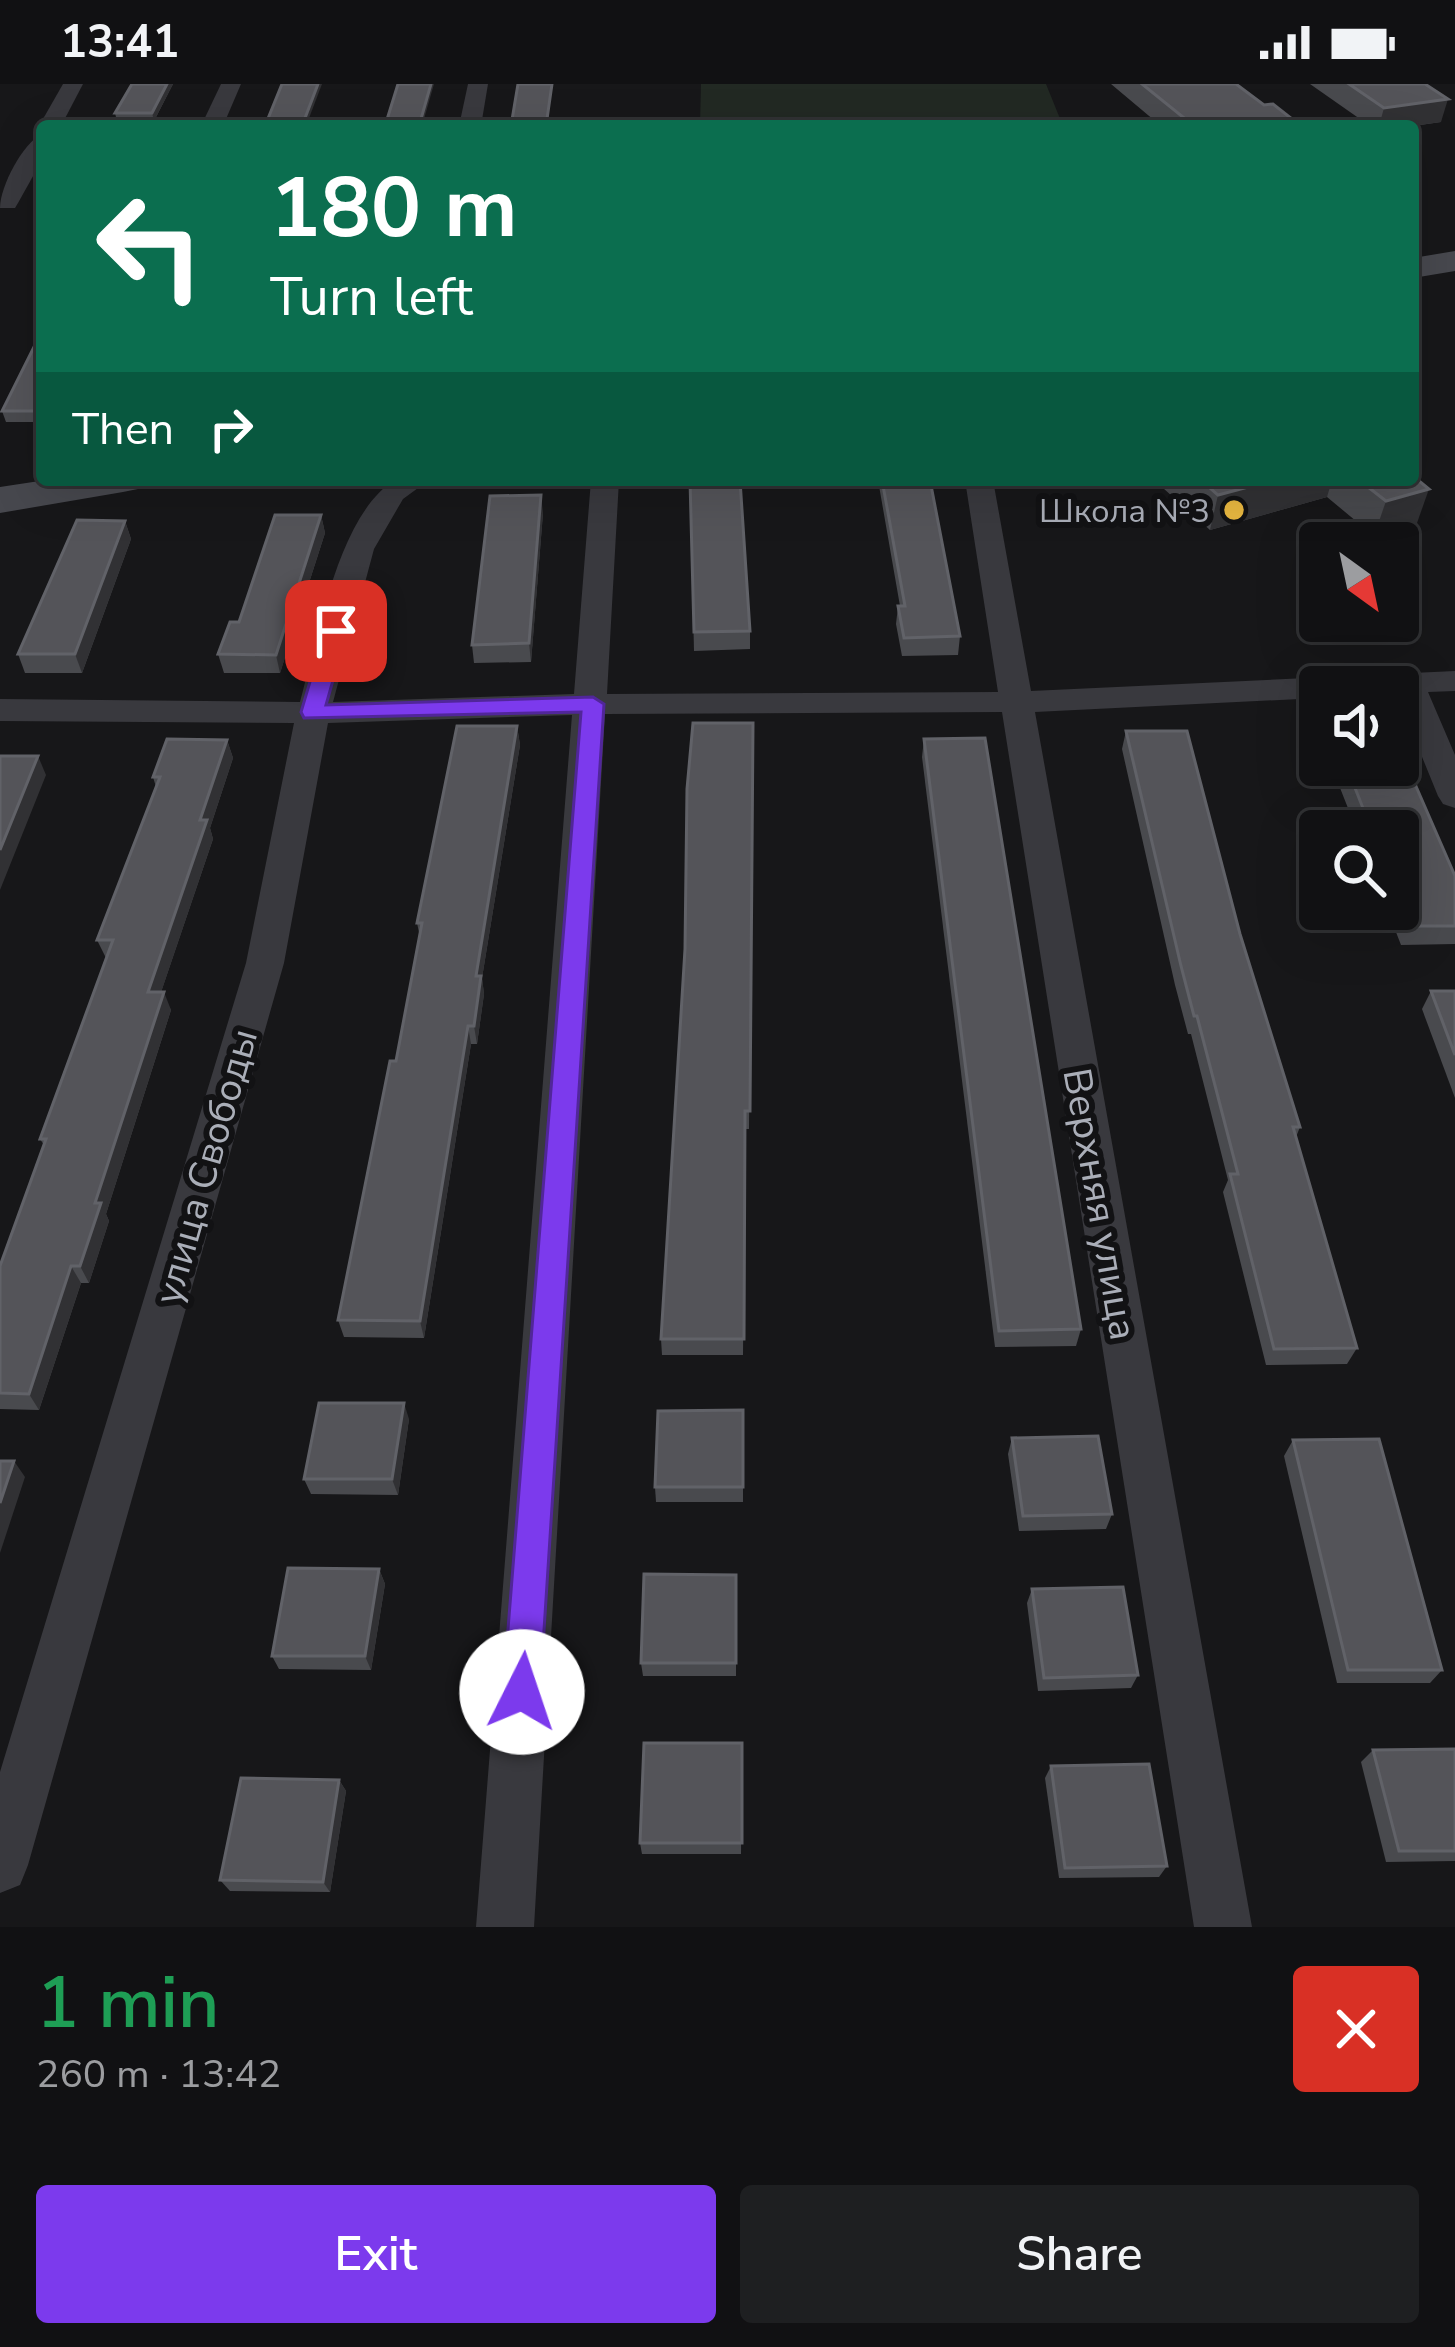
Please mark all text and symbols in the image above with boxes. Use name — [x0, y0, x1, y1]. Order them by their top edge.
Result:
text: 13:41 — [60, 12, 179, 73]
text: 180 m — [270, 151, 518, 266]
icon: left — [72, 168, 228, 324]
text: Turn left — [270, 260, 473, 334]
icon: right — [198, 396, 264, 462]
text: Then — [72, 399, 174, 460]
place label: Школа №3 — [1039, 489, 1210, 534]
marker: Школа №3 — [1221, 497, 1247, 523]
north arrow — [1299, 522, 1419, 642]
map controls — [1299, 522, 1419, 930]
pin — [285, 580, 387, 682]
icon: arrive — [303, 598, 369, 664]
button: sound — [1299, 666, 1419, 786]
button: search — [1299, 810, 1419, 930]
street label: улица Свободы — [142, 1023, 271, 1310]
street label: Верхняя улица — [1050, 1064, 1149, 1344]
position arrow — [459, 1629, 585, 1755]
text: 1 min — [36, 1954, 219, 2052]
button: close — [1293, 1966, 1419, 2092]
text: 260 m · 13:42 — [36, 2048, 281, 2101]
button: Exit — [36, 2185, 716, 2323]
button: Share — [740, 2185, 1419, 2323]

